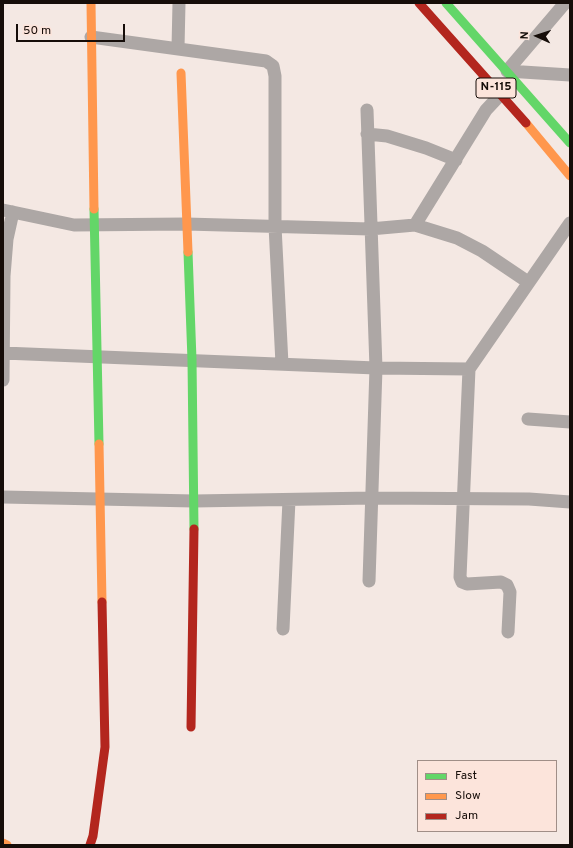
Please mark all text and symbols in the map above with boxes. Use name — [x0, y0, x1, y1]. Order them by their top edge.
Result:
scale bar — [18, 16, 127, 42]
north arrow — [517, 16, 557, 56]
text: 50 m — [23, 23, 51, 39]
text: N — [518, 31, 532, 40]
road number: N-115 — [476, 78, 516, 98]
legend — [417, 760, 557, 832]
text: Fast — [455, 768, 477, 784]
text: Slow — [455, 788, 481, 804]
text: Jam — [455, 808, 478, 824]

